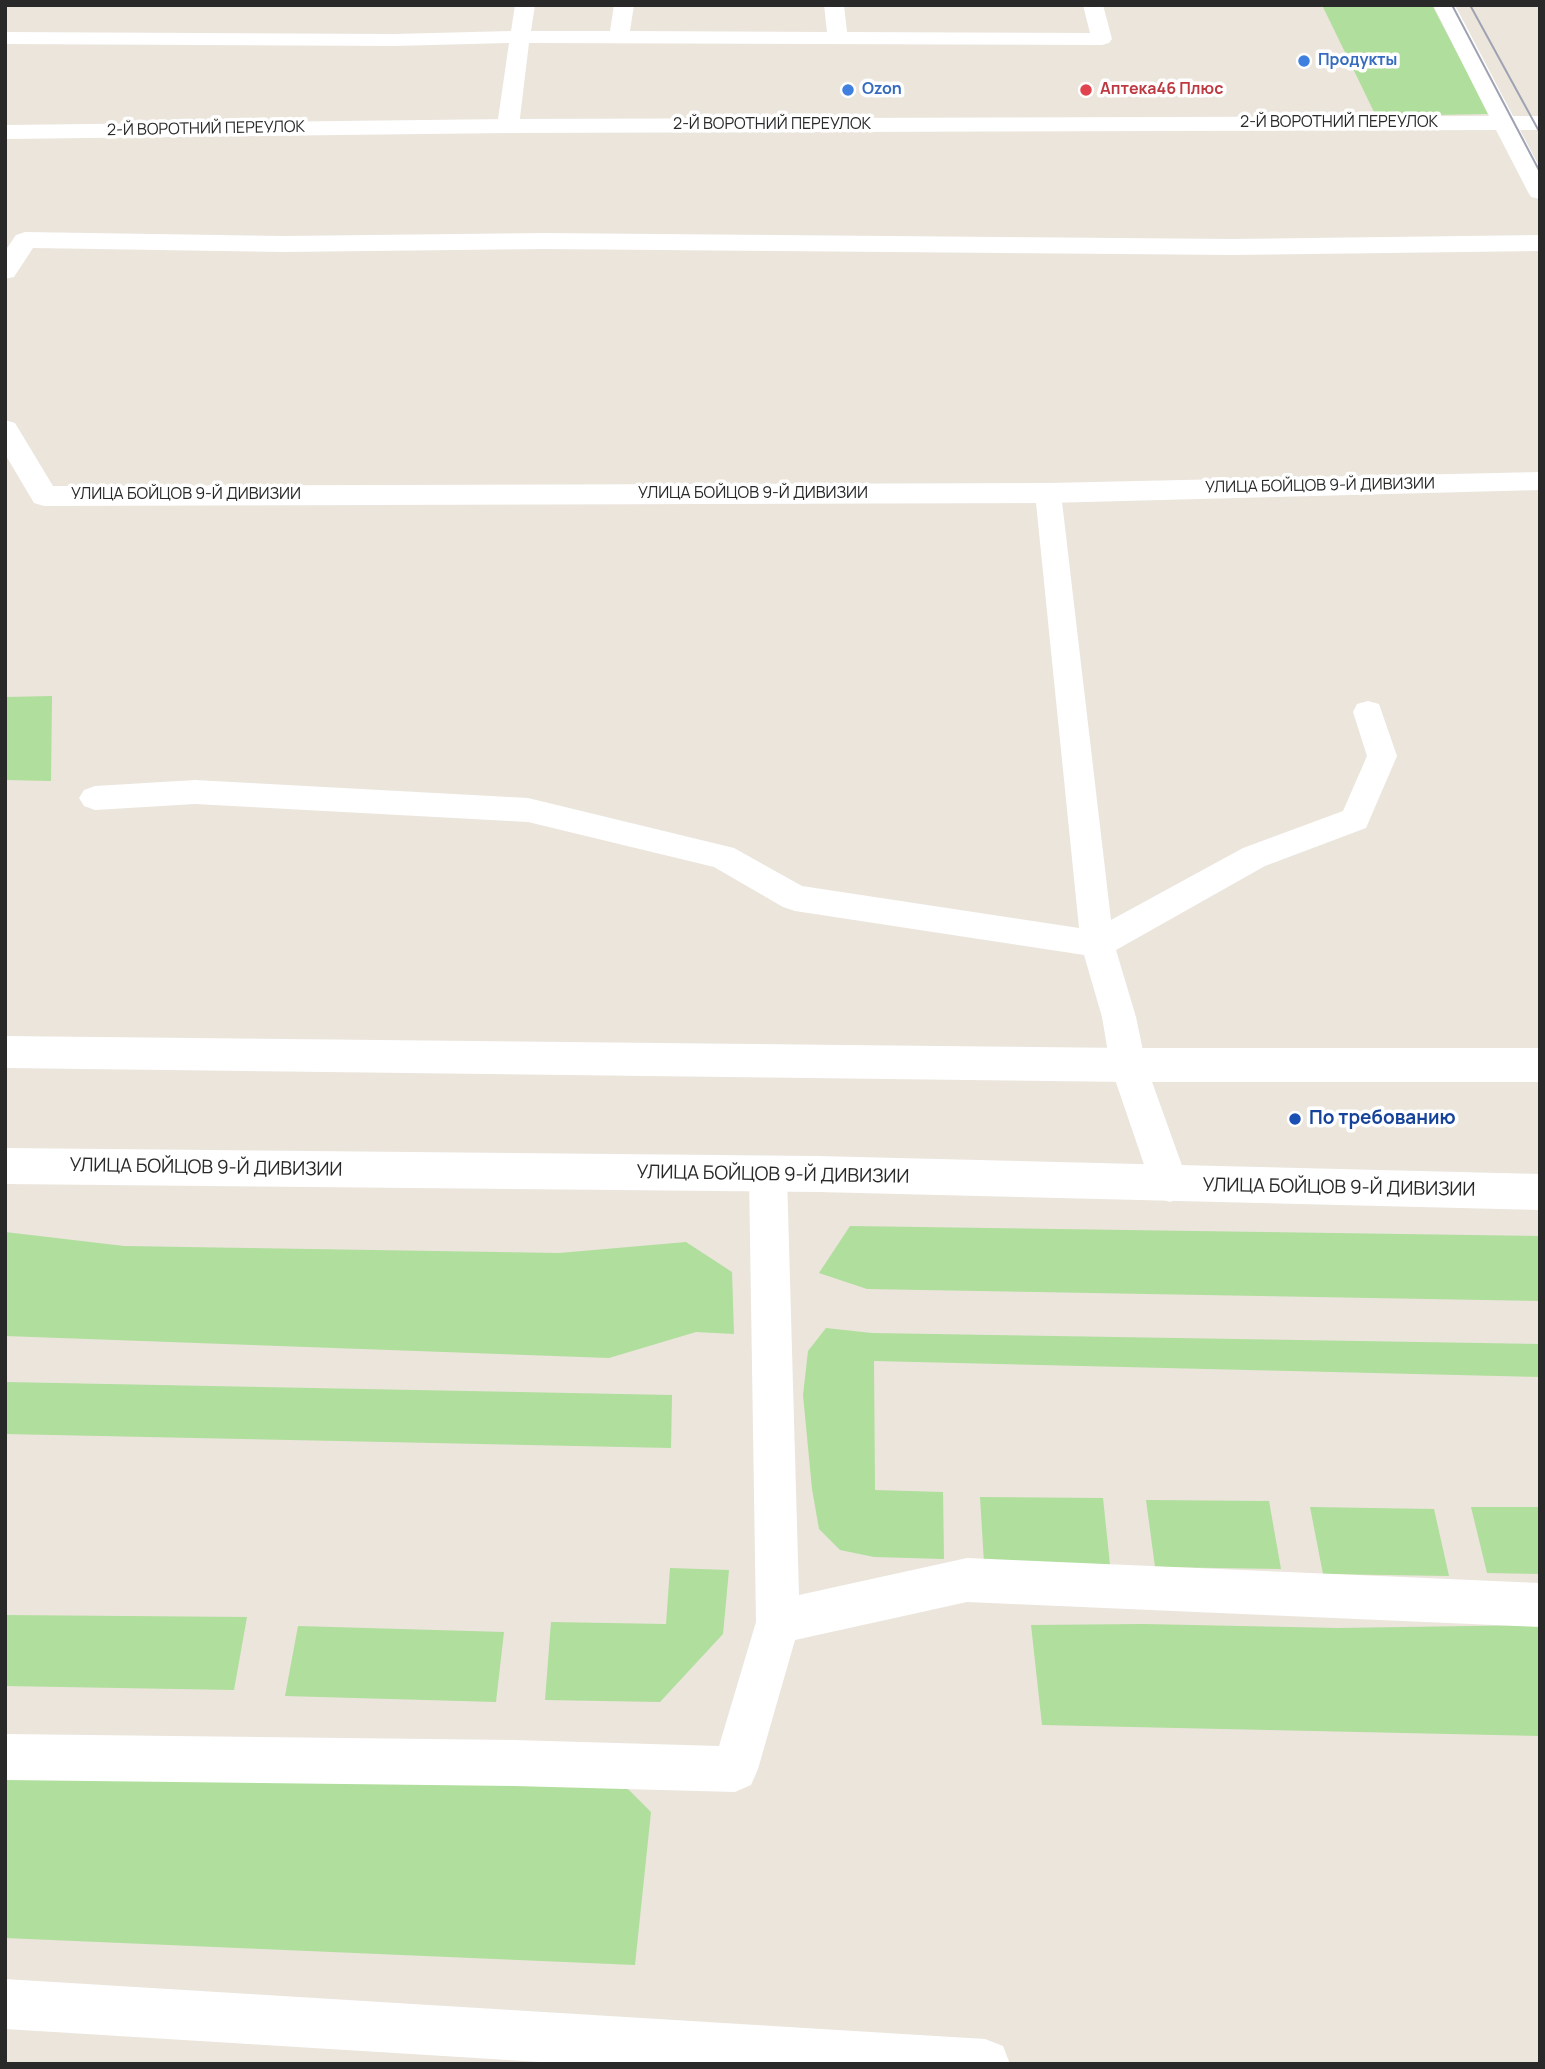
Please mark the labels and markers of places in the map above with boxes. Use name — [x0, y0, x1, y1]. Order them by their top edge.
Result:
place label: Продукты — [1318, 51, 1397, 71]
marker: Продукты — [1296, 53, 1312, 69]
place label: Ozon — [862, 80, 902, 100]
place label: Аптека46 Плюс — [1100, 80, 1223, 100]
marker: Ozon — [840, 82, 856, 98]
marker: Аптека46 Плюс — [1078, 82, 1094, 98]
place label: По требованию — [1309, 1108, 1456, 1130]
marker: По требованию — [1287, 1111, 1303, 1127]

